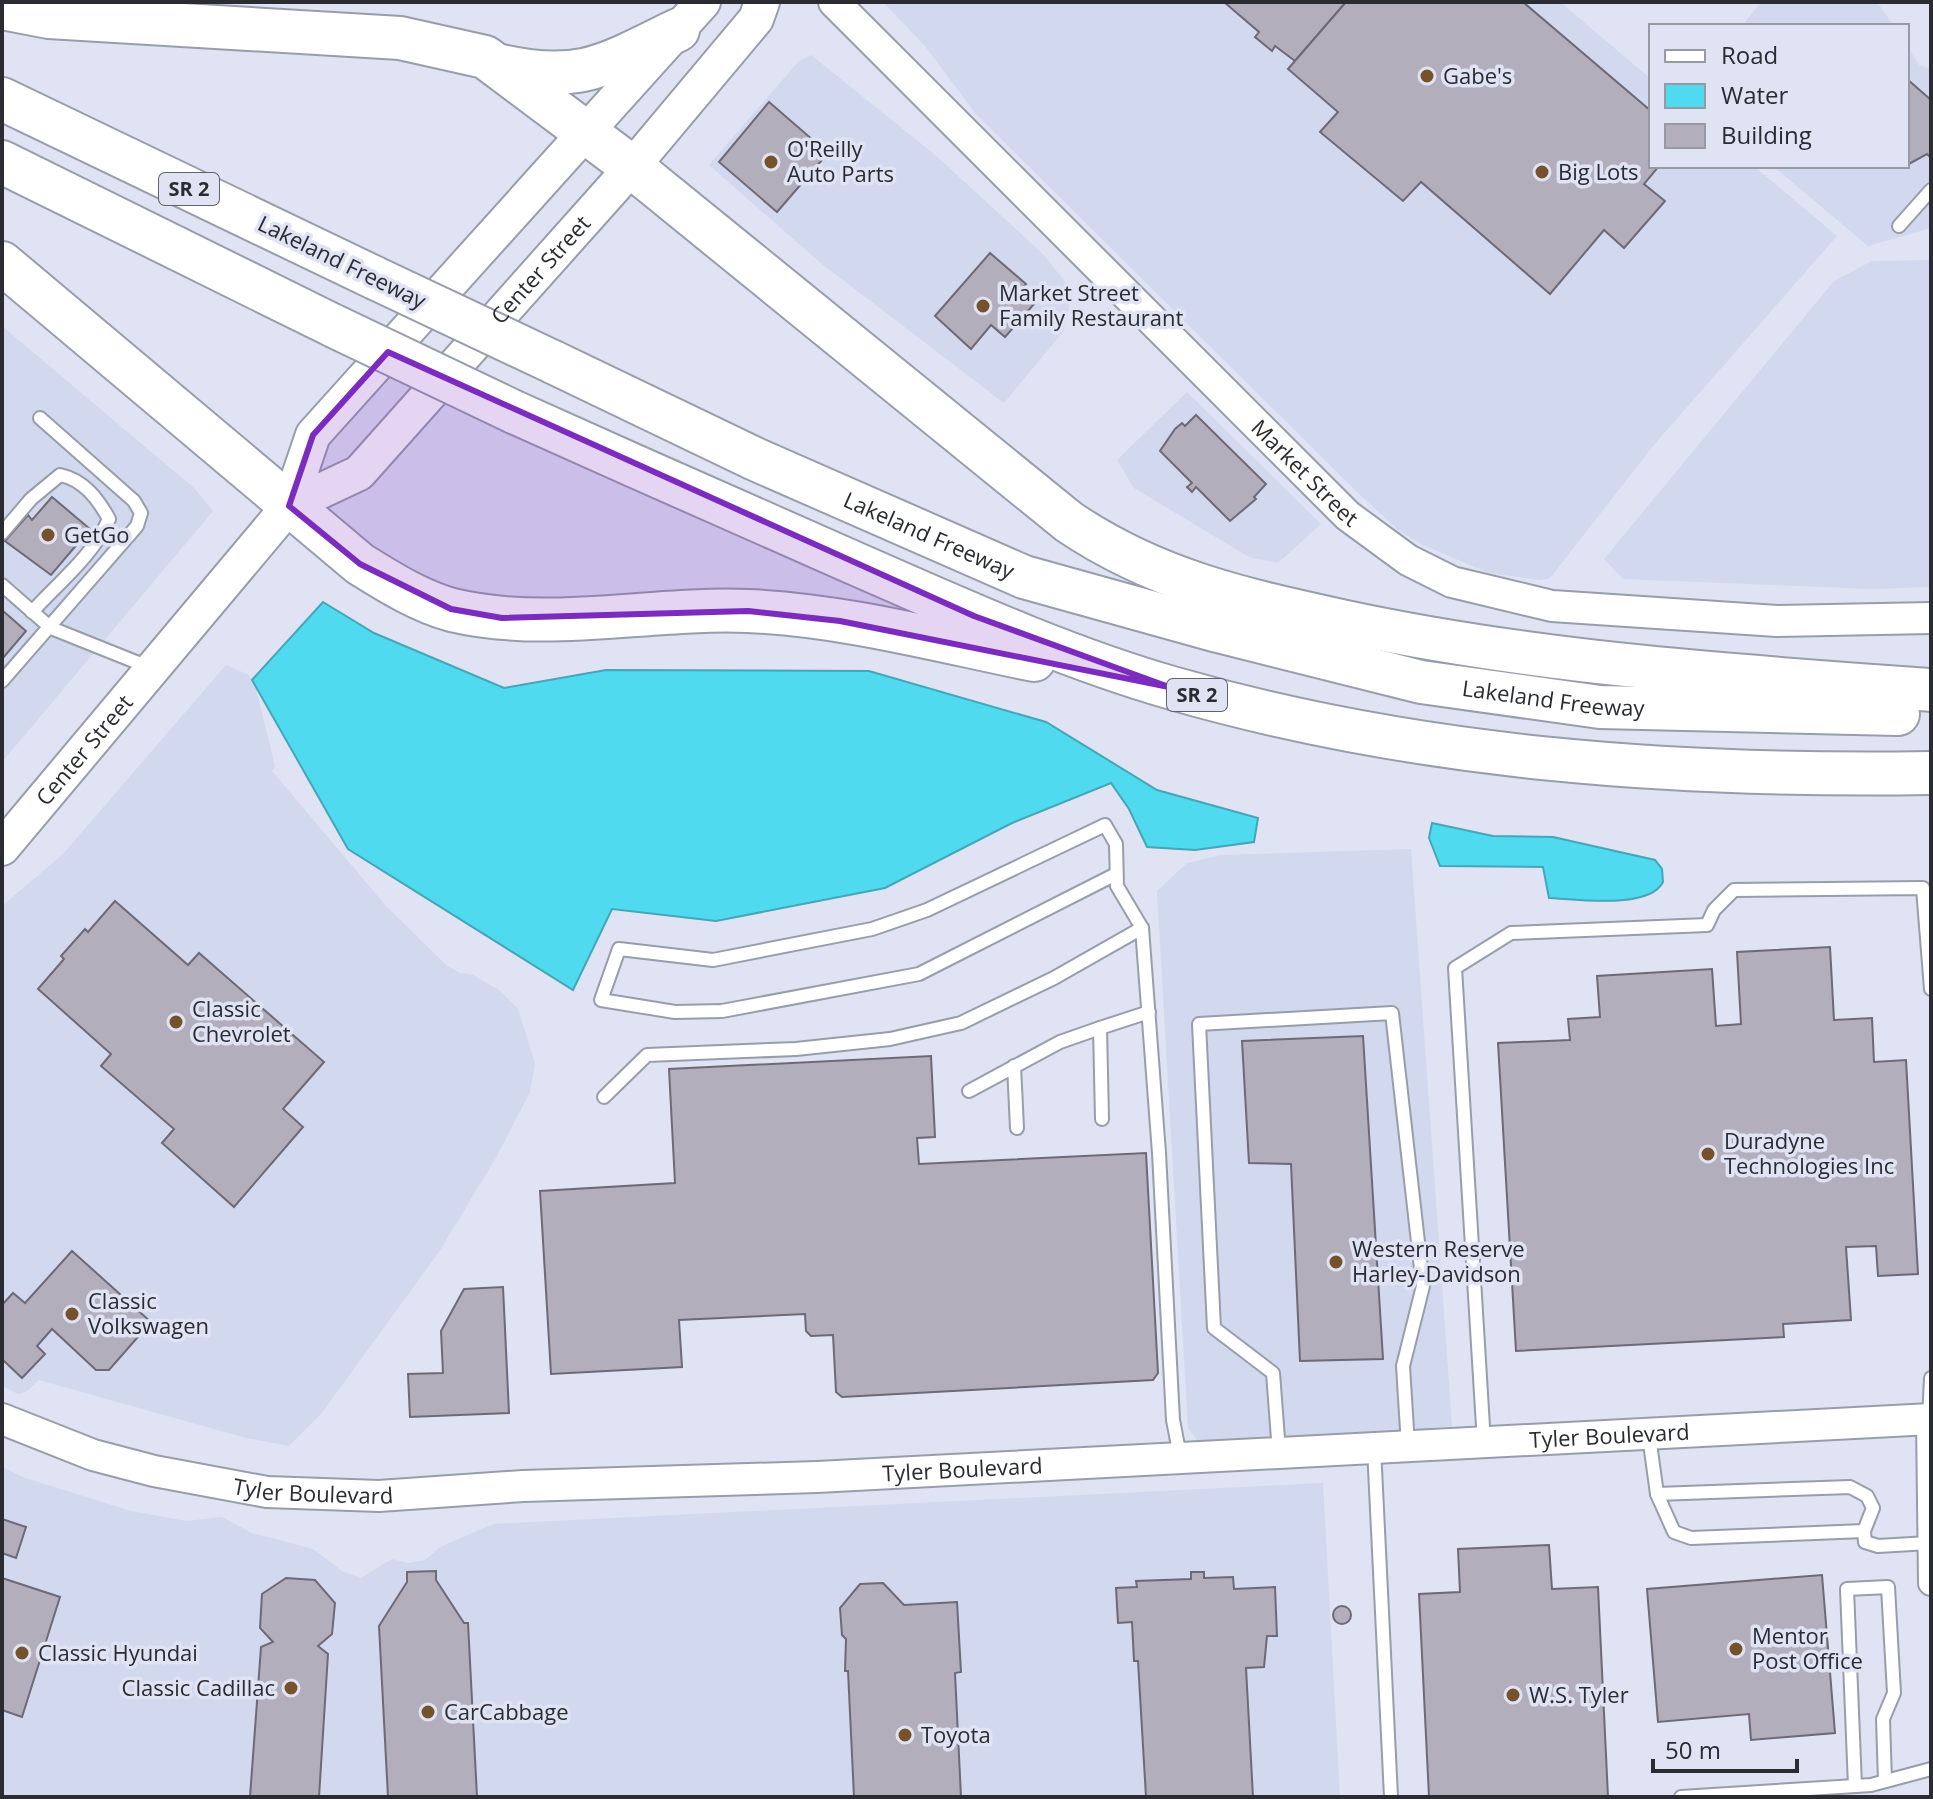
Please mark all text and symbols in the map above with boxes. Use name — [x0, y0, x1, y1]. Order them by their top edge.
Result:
legend — [1649, 24, 1909, 168]
text: Road — [1721, 38, 1778, 71]
place label: Gabe's — [1443, 60, 1512, 90]
marker: Gabe's — [1418, 67, 1436, 85]
text: Water — [1721, 78, 1789, 111]
text: Building — [1721, 118, 1812, 151]
place label: O'Reilly Auto Parts — [787, 133, 894, 188]
marker: O'Reilly Auto Parts — [762, 153, 780, 171]
place label: Big Lots — [1558, 156, 1638, 186]
marker: Big Lots — [1533, 163, 1551, 181]
road number: SR 2 — [159, 173, 219, 205]
street label: Lakeland Freeway — [253, 207, 432, 315]
street label: Center Street — [483, 208, 596, 330]
place label: Market Street Family Restaurant — [999, 277, 1183, 332]
marker: Market Street Family Restaurant — [974, 297, 992, 315]
street label: Market Street — [1246, 412, 1365, 533]
street label: Lakeland Freeway — [839, 484, 1020, 585]
place label: GetGo — [64, 519, 129, 549]
marker: GetGo — [39, 526, 57, 544]
street label: Lakeland Freeway — [1460, 672, 1646, 722]
road number: SR 2 — [1167, 679, 1227, 711]
street label: Center Street — [28, 687, 139, 811]
place label: Classic Chevrolet — [192, 993, 291, 1048]
marker: Classic Chevrolet — [167, 1013, 185, 1031]
place label: Duradyne Technologies Inc — [1724, 1125, 1894, 1180]
marker: Duradyne Technologies Inc — [1699, 1145, 1717, 1163]
place label: Western Reserve Harley-Davidson — [1352, 1233, 1525, 1288]
marker: Western Reserve Harley-Davidson — [1327, 1253, 1345, 1271]
place label: Classic Volkswagen — [88, 1285, 209, 1340]
marker: Classic Volkswagen — [63, 1305, 81, 1323]
street label: Tyler Boulevard — [1529, 1416, 1690, 1454]
street label: Tyler Boulevard — [881, 1449, 1043, 1488]
street label: Tyler Boulevard — [231, 1470, 394, 1510]
place label: Mentor Post Office — [1752, 1620, 1863, 1675]
place label: Classic Hyundai — [38, 1637, 198, 1667]
marker: Mentor Post Office — [1727, 1640, 1745, 1658]
marker: Classic Hyundai — [13, 1644, 31, 1662]
place label: Classic Cadillac — [122, 1672, 275, 1702]
marker: Classic Cadillac — [282, 1679, 300, 1697]
place label: W.S. Tyler — [1529, 1679, 1629, 1709]
marker: W.S. Tyler — [1504, 1686, 1522, 1704]
place label: CarCabbage — [444, 1696, 569, 1726]
marker: CarCabbage — [419, 1703, 437, 1721]
place label: Toyota — [921, 1719, 991, 1749]
scale bar — [1653, 1723, 1797, 1773]
marker: Toyota — [896, 1726, 914, 1744]
text: 50 m — [1665, 1733, 1721, 1766]

